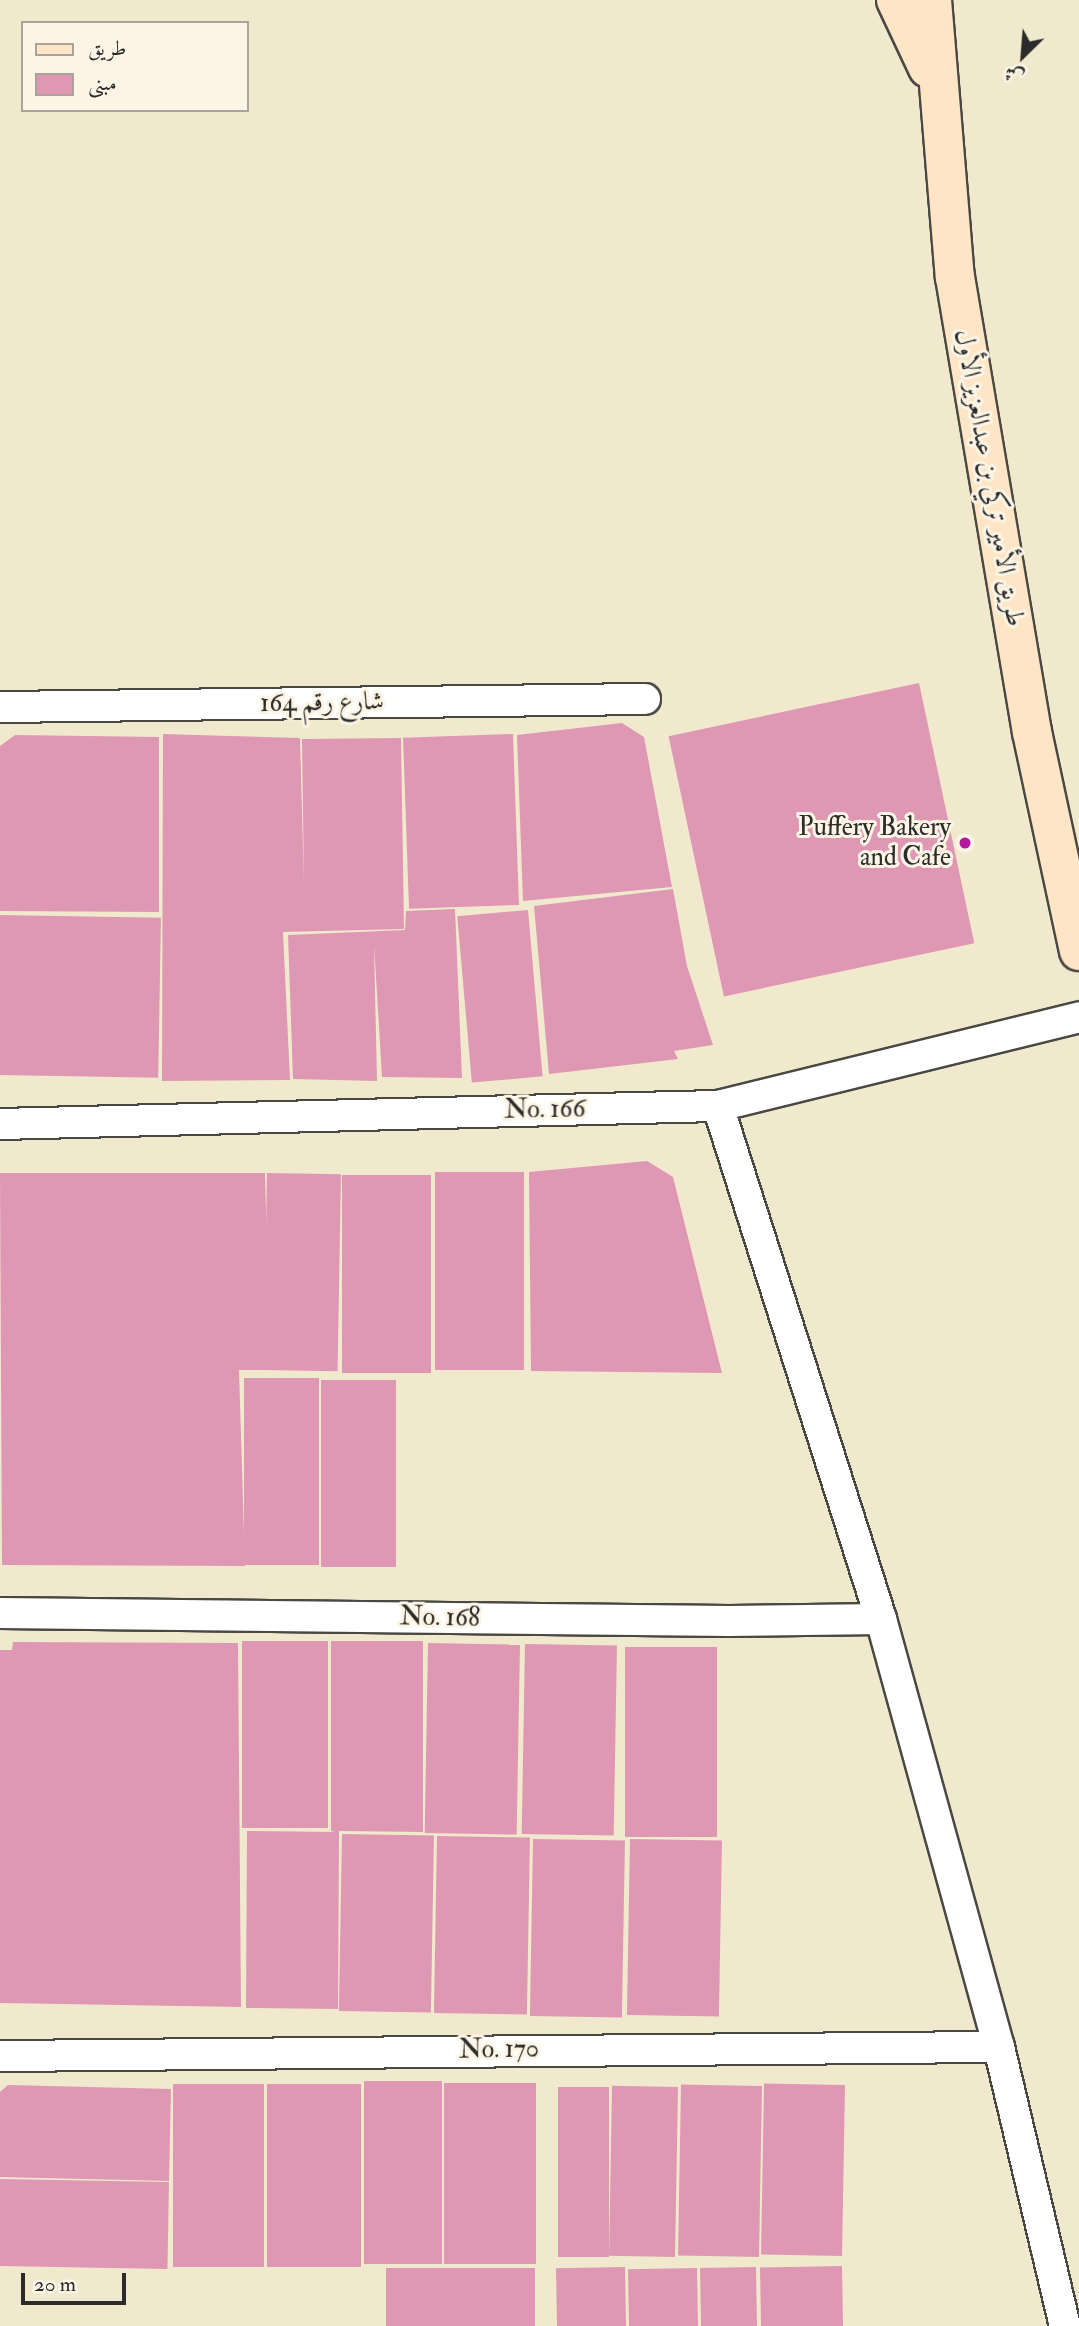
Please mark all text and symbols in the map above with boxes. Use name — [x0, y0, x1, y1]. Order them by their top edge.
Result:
legend — [21, 21, 248, 112]
north arrow — [988, 21, 1058, 91]
text: طريق — [88, 35, 126, 62]
text: ش — [1001, 60, 1028, 90]
text: مبنى — [88, 70, 117, 97]
street label: طريق الأمير تركي بن عبدالعزيز الأول — [947, 327, 1031, 629]
street label: شارع رقم 164 — [260, 686, 384, 720]
place label: Puffery Bakery and Cafe — [798, 812, 951, 874]
marker: Puffery Bakery and Cafe — [957, 835, 973, 851]
street label: No. 166 — [504, 1094, 586, 1126]
street label: No. 168 — [400, 1602, 480, 1634]
street label: No. 170 — [459, 2034, 539, 2066]
scale bar — [24, 2260, 130, 2304]
text: 20 m — [34, 2271, 76, 2298]

